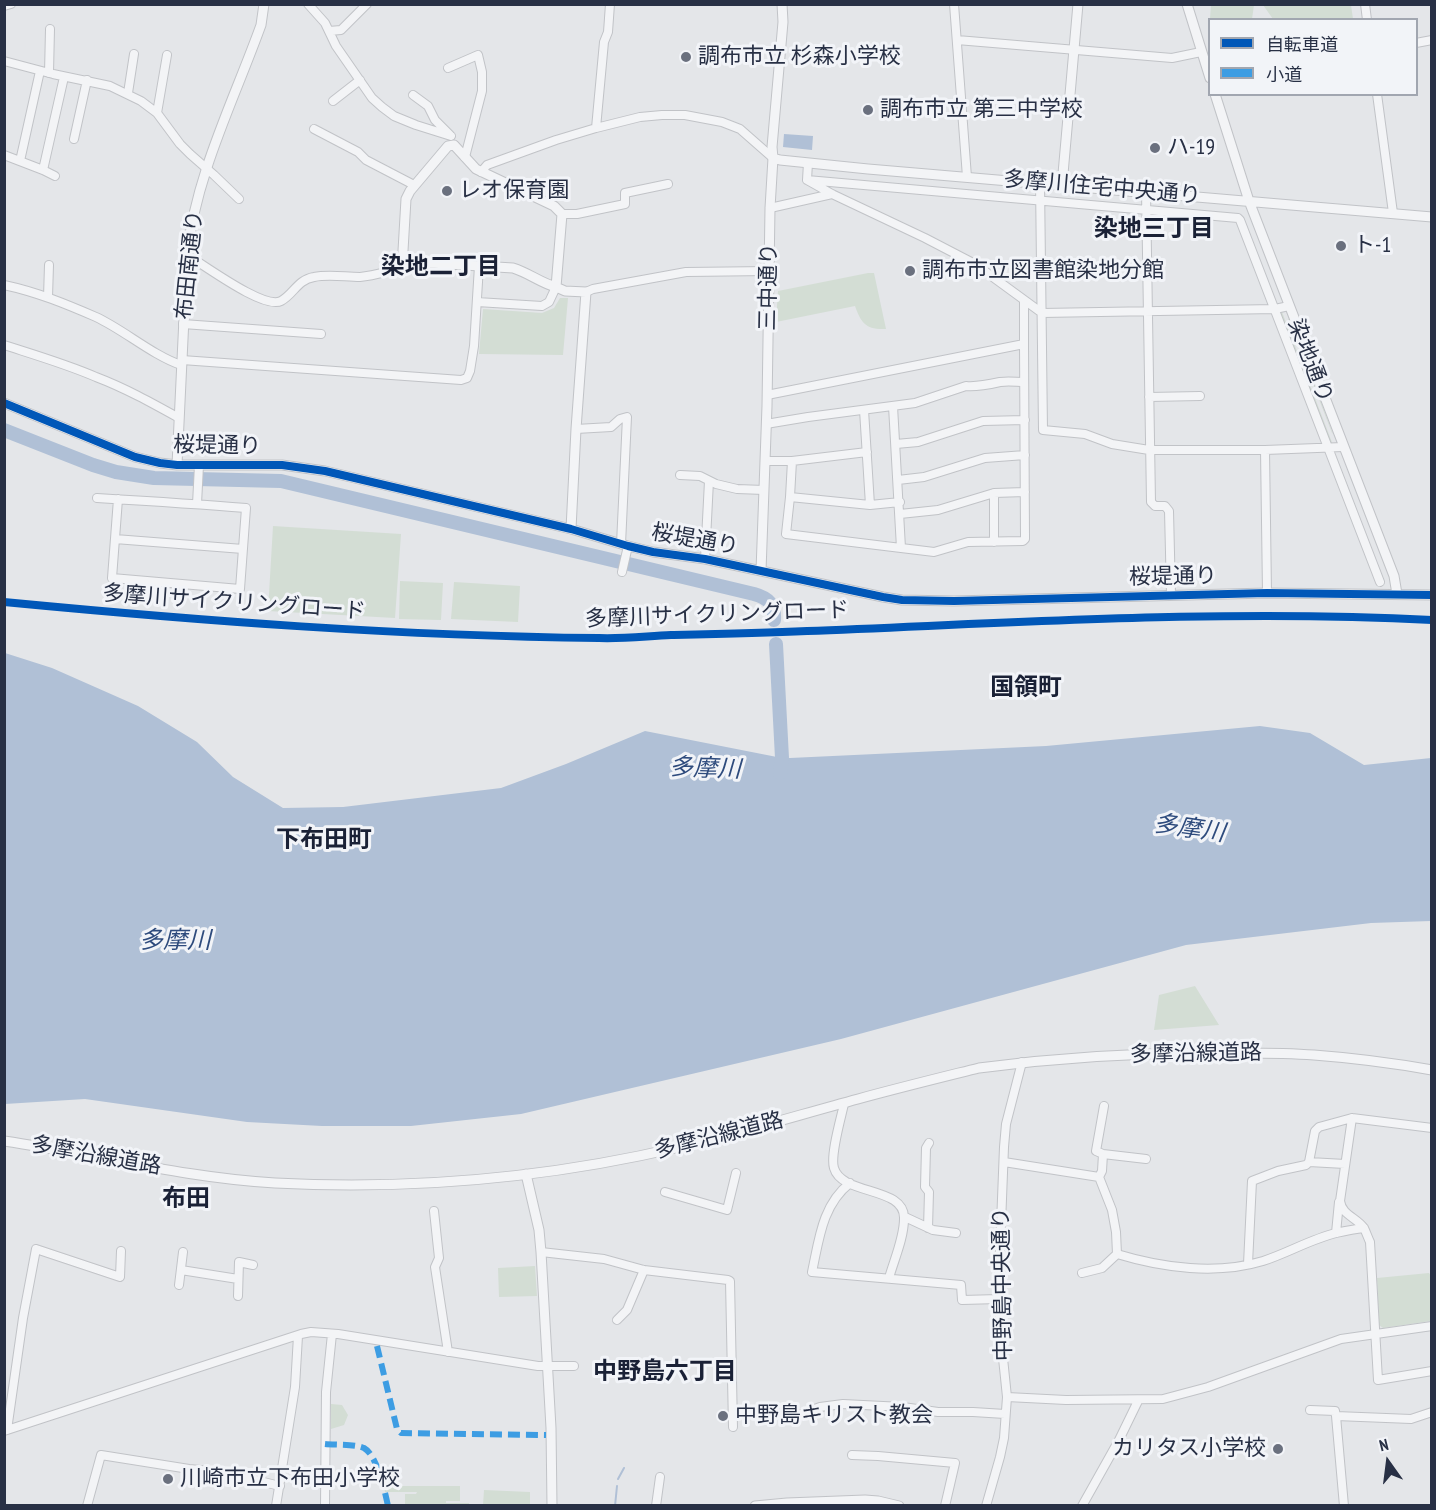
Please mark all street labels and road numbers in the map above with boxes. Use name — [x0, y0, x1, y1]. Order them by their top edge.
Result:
street label: 多摩川住宅中央通り — [1002, 166, 1202, 210]
street label: 布田南通り — [171, 209, 209, 321]
street label: 三中通り — [755, 243, 783, 331]
street label: 染地通り — [1282, 315, 1338, 407]
street label: 桜堤通り — [173, 432, 261, 460]
street label: 桜堤通り — [649, 519, 741, 561]
street label: 桜堤通り — [1129, 563, 1217, 591]
street label: 多摩川サイクリングロード — [101, 581, 367, 625]
street label: 多摩川サイクリングロード — [585, 597, 849, 633]
street label: 多摩沿線道路 — [1130, 1040, 1262, 1068]
street label: 多摩沿線道路 — [652, 1107, 786, 1165]
street label: 多摩沿線道路 — [29, 1132, 163, 1180]
street label: 中野島中央通り — [988, 1207, 1018, 1361]

